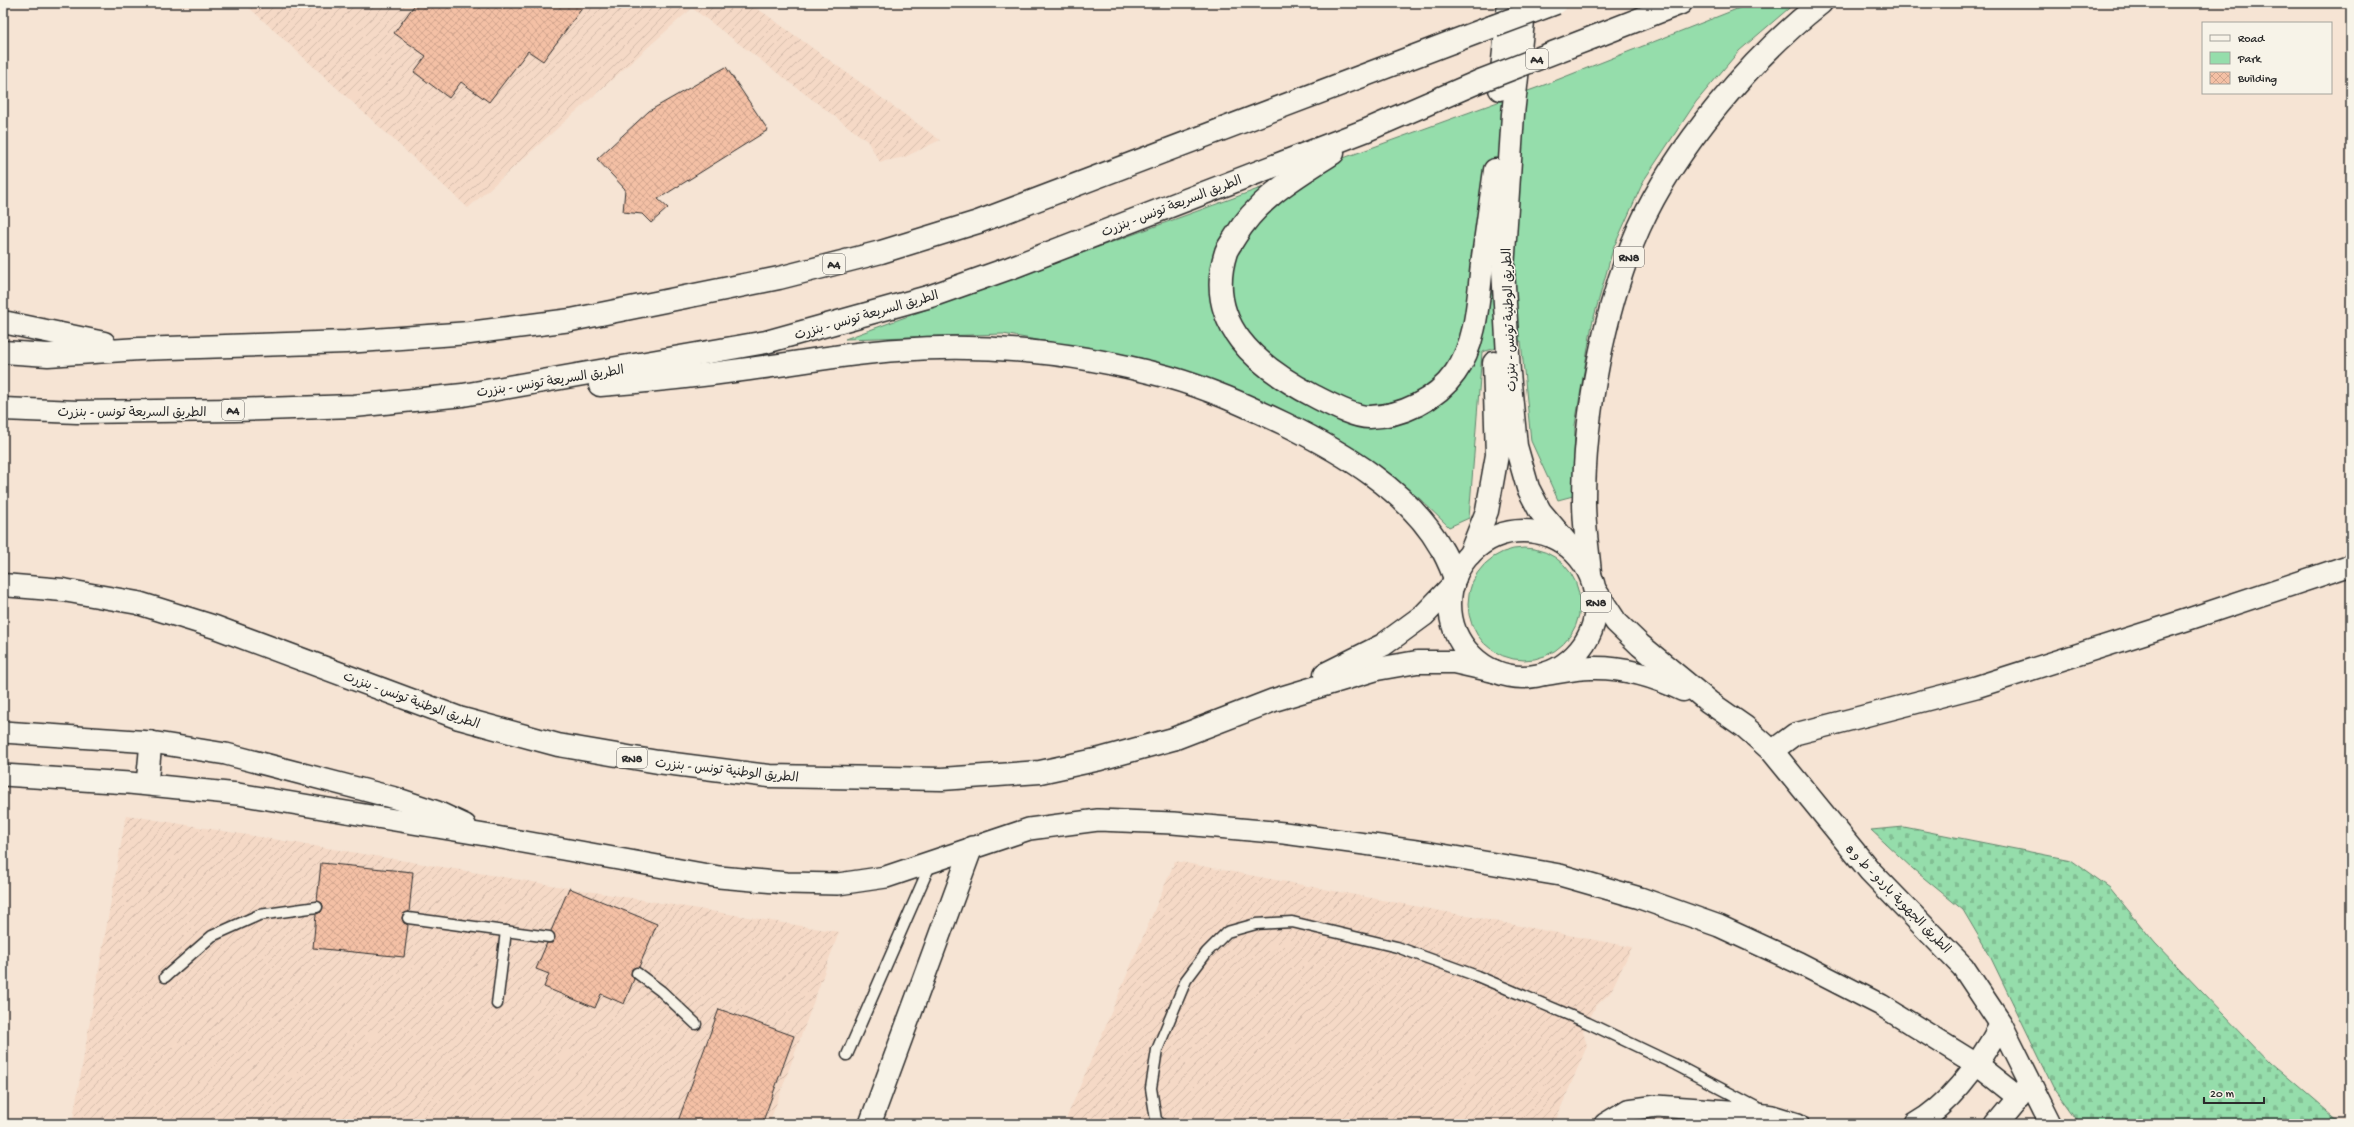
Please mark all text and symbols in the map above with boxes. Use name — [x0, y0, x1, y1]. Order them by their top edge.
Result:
legend — [2202, 22, 2332, 94]
text: Road — [2238, 33, 2265, 47]
road number: A4 — [1526, 49, 1548, 69]
text: Park — [2237, 53, 2263, 67]
text: Building — [2237, 73, 2277, 87]
street label: الطريق السريعة تونس - بنزرت — [1100, 174, 1244, 241]
road number: RN8 — [1614, 247, 1644, 267]
street label: الطريق الوطنية تونس - بنزرت — [1500, 248, 1521, 392]
road number: A4 — [823, 254, 845, 274]
street label: الطريق السريعة تونس - بنزرت — [793, 289, 940, 344]
street label: الطريق السريعة تونس - بنزرت — [476, 363, 625, 402]
road number: A4 — [222, 400, 244, 420]
street label: الطريق السريعة تونس - بنزرت — [57, 406, 207, 421]
road number: RN8 — [1581, 592, 1611, 612]
street label: الطريق الوطنية تونس - بنزرت — [341, 670, 481, 733]
road number: RN8 — [617, 748, 647, 768]
street label: الطريق الوطنية تونس - بنزرت — [654, 756, 799, 786]
street label: الطريق الجهوية باردو - ط و 8 — [1841, 842, 1953, 957]
scale bar — [2204, 1079, 2264, 1105]
text: 20 m — [2210, 1088, 2235, 1102]

